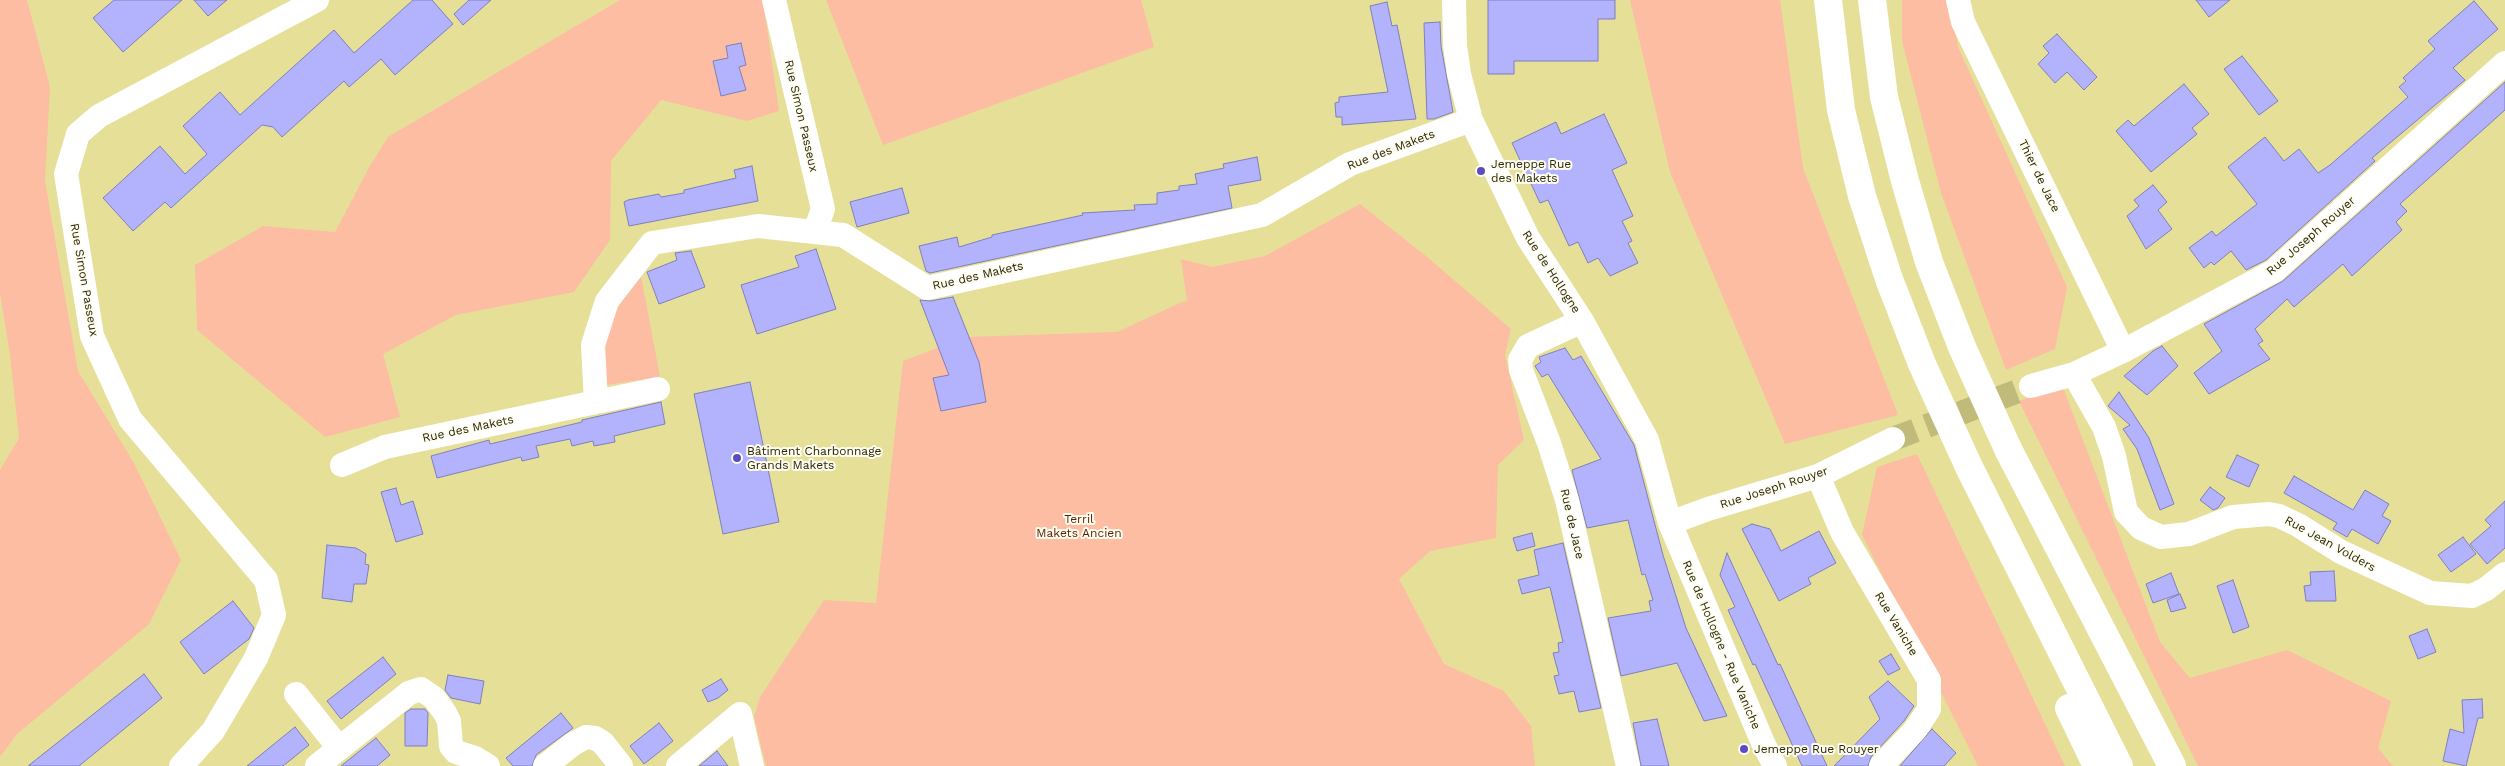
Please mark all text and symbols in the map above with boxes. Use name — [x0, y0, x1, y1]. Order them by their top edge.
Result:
street label: Rue Simon Passeux — [781, 58, 821, 174]
street label: Rue des Makets — [1345, 127, 1437, 173]
street label: Thier de Jace — [2015, 137, 2063, 215]
place label: Jemeppe Rue des Makets — [1491, 157, 1571, 185]
marker: Jemeppe Rue des Makets — [1475, 165, 1487, 177]
street label: Rue Joseph Rouyer — [2264, 194, 2358, 278]
street label: Rue Simon Passeux — [67, 222, 101, 338]
street label: Rue de Hollogne — [1519, 228, 1583, 316]
street label: Rue des Makets — [931, 259, 1025, 293]
street label: Rue des Makets — [421, 412, 515, 446]
place label: Bâtiment Charbonnage Grands Makets — [747, 444, 881, 472]
marker: Bâtiment Charbonnage Grands Makets — [731, 452, 743, 464]
street label: Rue Joseph Rouyer — [1718, 464, 1830, 512]
street label: Rue de Jace — [1557, 487, 1587, 561]
park label: Terril Makets Ancien — [1036, 512, 1122, 540]
street label: Rue Jean Volders — [2282, 513, 2378, 575]
street label: Rue de Hollogne - Rue Vaniche — [1679, 558, 1763, 732]
street label: Rue Vaniche — [1871, 590, 1921, 658]
place label: Jemeppe Rue Rouyer — [1754, 742, 1879, 756]
marker: Jemeppe Rue Rouyer — [1738, 743, 1750, 755]

